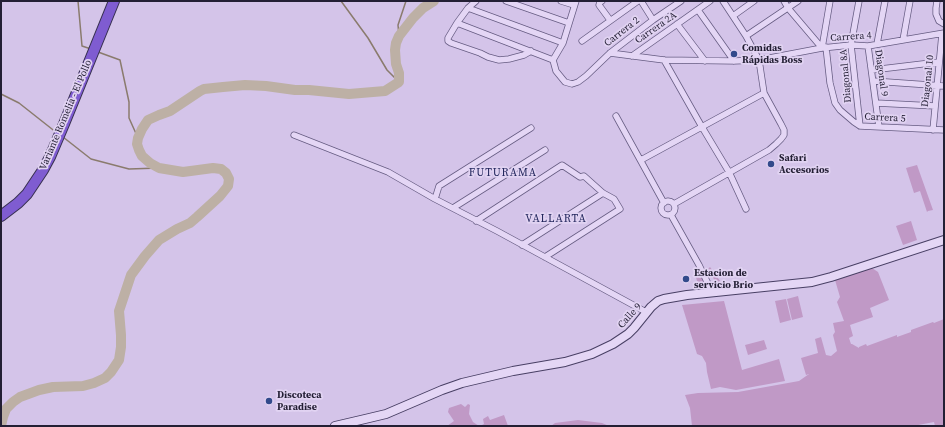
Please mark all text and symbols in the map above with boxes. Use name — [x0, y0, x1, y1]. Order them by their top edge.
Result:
street label: Carrera 2A — [633, 9, 679, 47]
street label: Carrera 2 — [602, 15, 642, 49]
street label: Carrera 4 — [830, 30, 872, 44]
place label: Comidas Rápidas Boss — [742, 42, 802, 66]
marker: Comidas Rápidas Boss — [729, 49, 739, 59]
street label: Diagonal 8A — [838, 49, 854, 103]
street label: Diagonal 9 — [872, 49, 890, 97]
street label: Diagonal 10 — [919, 54, 937, 108]
street label: Variante Romelia - El Pollo — [37, 58, 95, 172]
street label: Carrera 5 — [864, 111, 906, 125]
place label: Safari Accesorios — [779, 152, 829, 176]
marker: Safari Accesorios — [766, 159, 776, 169]
district label: FUTURAMA — [469, 166, 537, 180]
district label: VALLARTA — [525, 212, 587, 226]
place label: Estacion de servicio Brio — [694, 267, 753, 290]
marker: Estacion de servicio Brio — [681, 274, 691, 284]
street label: Calle 9 — [616, 301, 644, 331]
place label: Discoteca Paradise — [277, 389, 322, 412]
marker: Discoteca Paradise — [264, 396, 274, 406]

